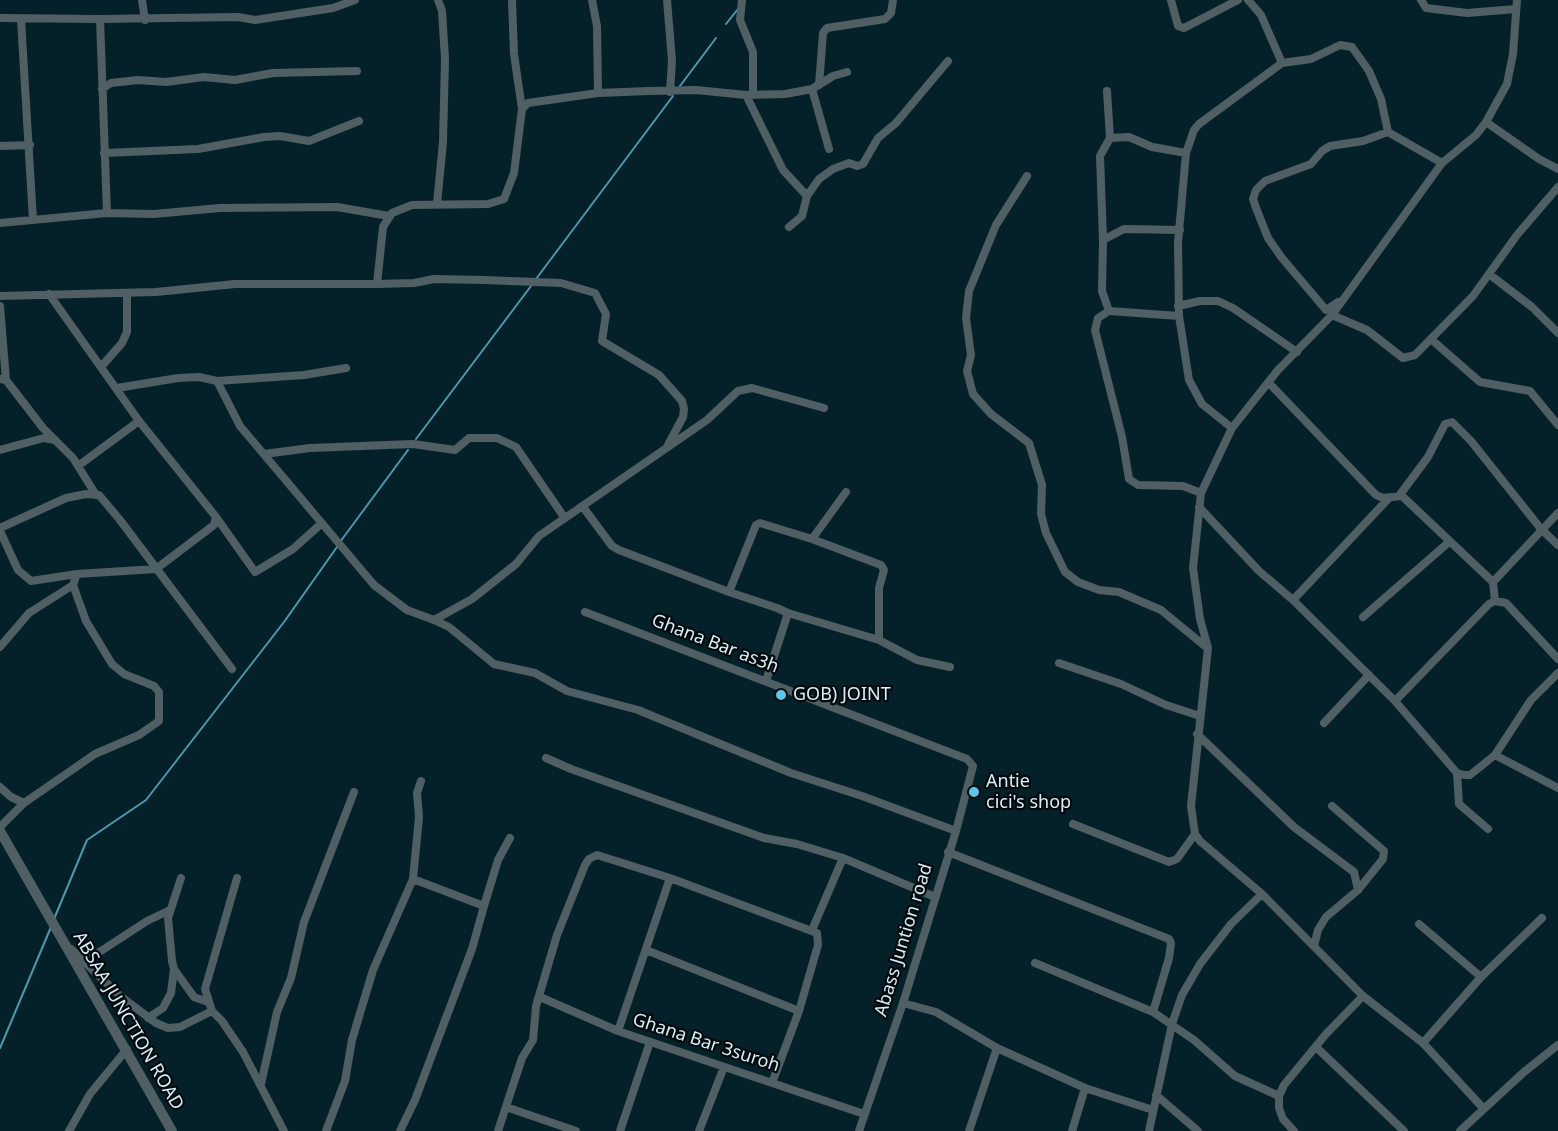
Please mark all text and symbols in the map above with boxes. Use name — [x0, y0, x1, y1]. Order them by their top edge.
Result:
street label: Ghana Bar as3h — [648, 610, 782, 678]
place label: GOB) JOINT — [793, 684, 891, 706]
marker: GOB) JOINT — [774, 688, 788, 702]
place label: Antie cici's shop — [986, 771, 1071, 814]
marker: Antie cici's shop — [967, 785, 981, 799]
street label: Abass Juntion road — [870, 861, 938, 1019]
street label: ABSAA JUNCTION ROAD — [68, 928, 188, 1114]
street label: Ghana Bar 3suroh — [630, 1009, 782, 1077]

